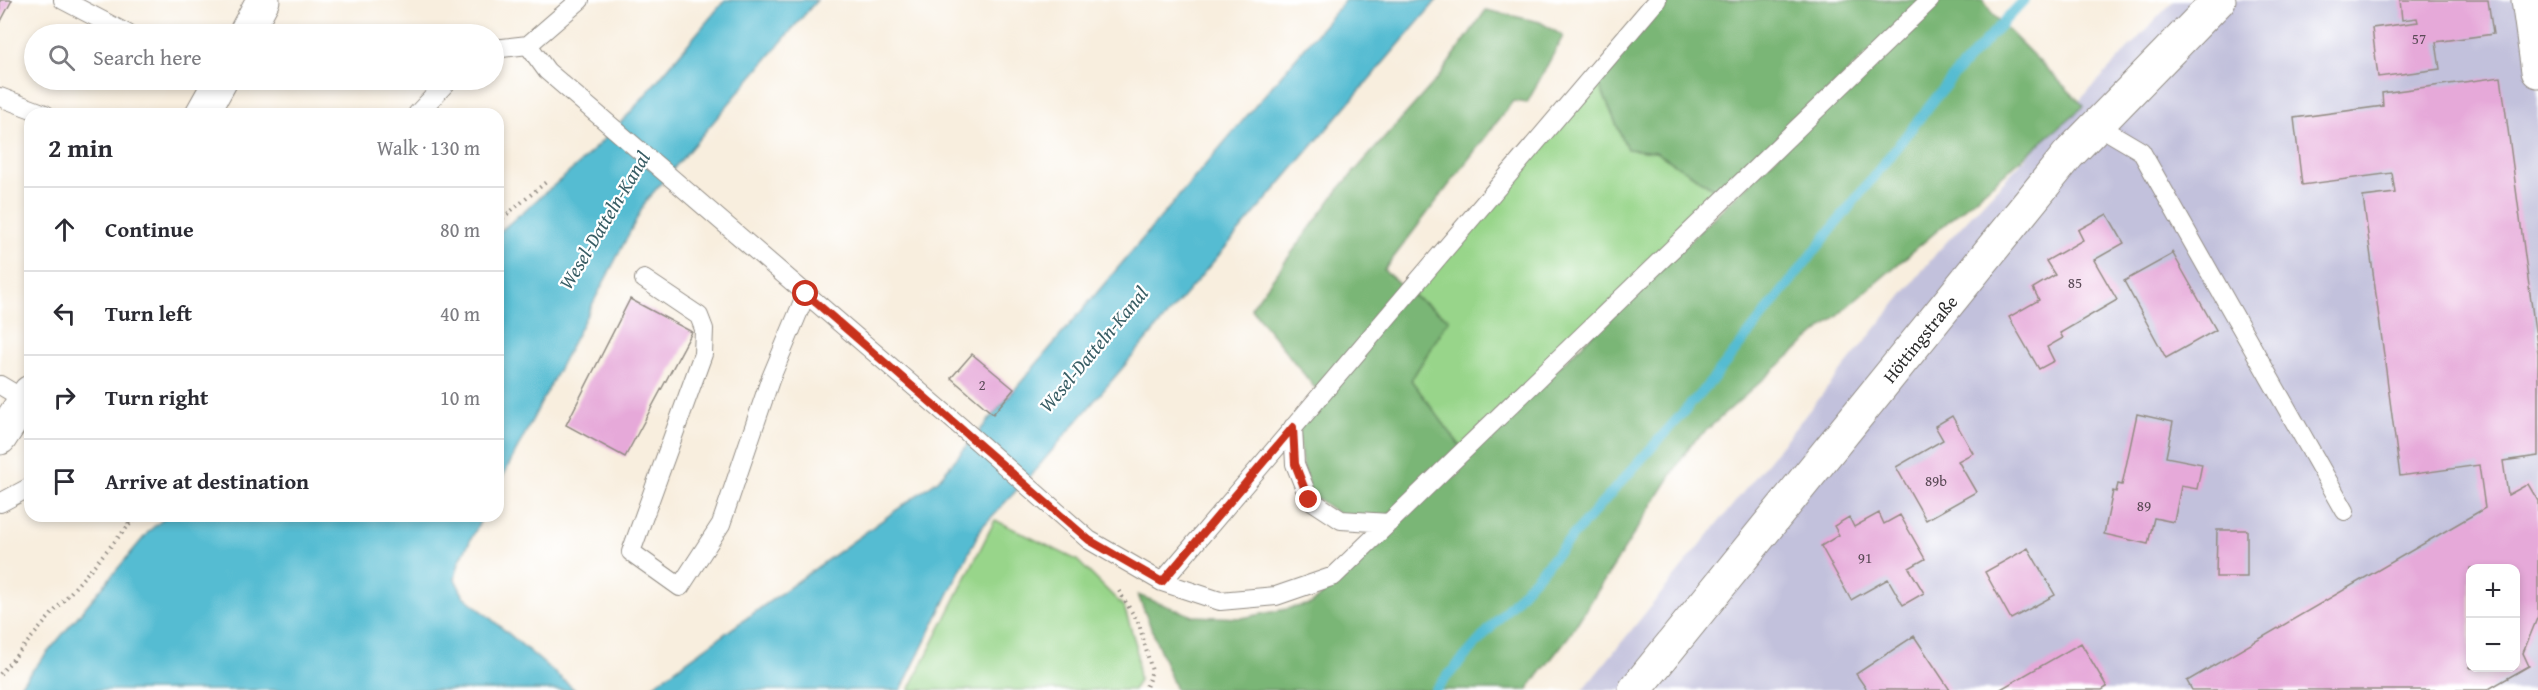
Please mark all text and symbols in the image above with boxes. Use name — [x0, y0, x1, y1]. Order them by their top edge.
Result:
search box — [24, 24, 504, 90]
house number: 57 — [2412, 28, 2426, 49]
icon: search — [45, 41, 78, 74]
text: Search here — [93, 41, 202, 73]
text: 2 min — [48, 128, 113, 167]
text: Walk · 130 m — [377, 133, 480, 162]
water label: Wesel-Datteln-Kanal — [551, 145, 657, 295]
icon: ahead — [48, 213, 81, 246]
text: Continue — [105, 213, 194, 245]
text: 80 m — [440, 215, 480, 244]
house number: 85 — [2068, 272, 2082, 293]
route start — [792, 280, 818, 306]
water label: Wesel-Datteln-Kanal — [1032, 280, 1155, 418]
street label: Höttingstraße — [1876, 289, 1964, 389]
icon: left — [48, 297, 81, 330]
text: Turn left — [105, 297, 192, 329]
text: 40 m — [440, 299, 480, 328]
house number: 2 — [978, 374, 986, 395]
icon: right — [48, 381, 81, 414]
text: Turn right — [105, 381, 208, 413]
text: 10 m — [440, 383, 480, 412]
icon: arrive — [48, 465, 81, 498]
text: Arrive at destination — [105, 465, 309, 497]
house number: 89b — [1925, 470, 1947, 491]
route end — [1295, 486, 1321, 512]
house number: 89 — [2137, 495, 2151, 516]
house number: 91 — [1858, 547, 1872, 568]
map controls — [2466, 564, 2520, 672]
button: + — [2466, 564, 2520, 618]
button: − — [2466, 618, 2520, 672]

